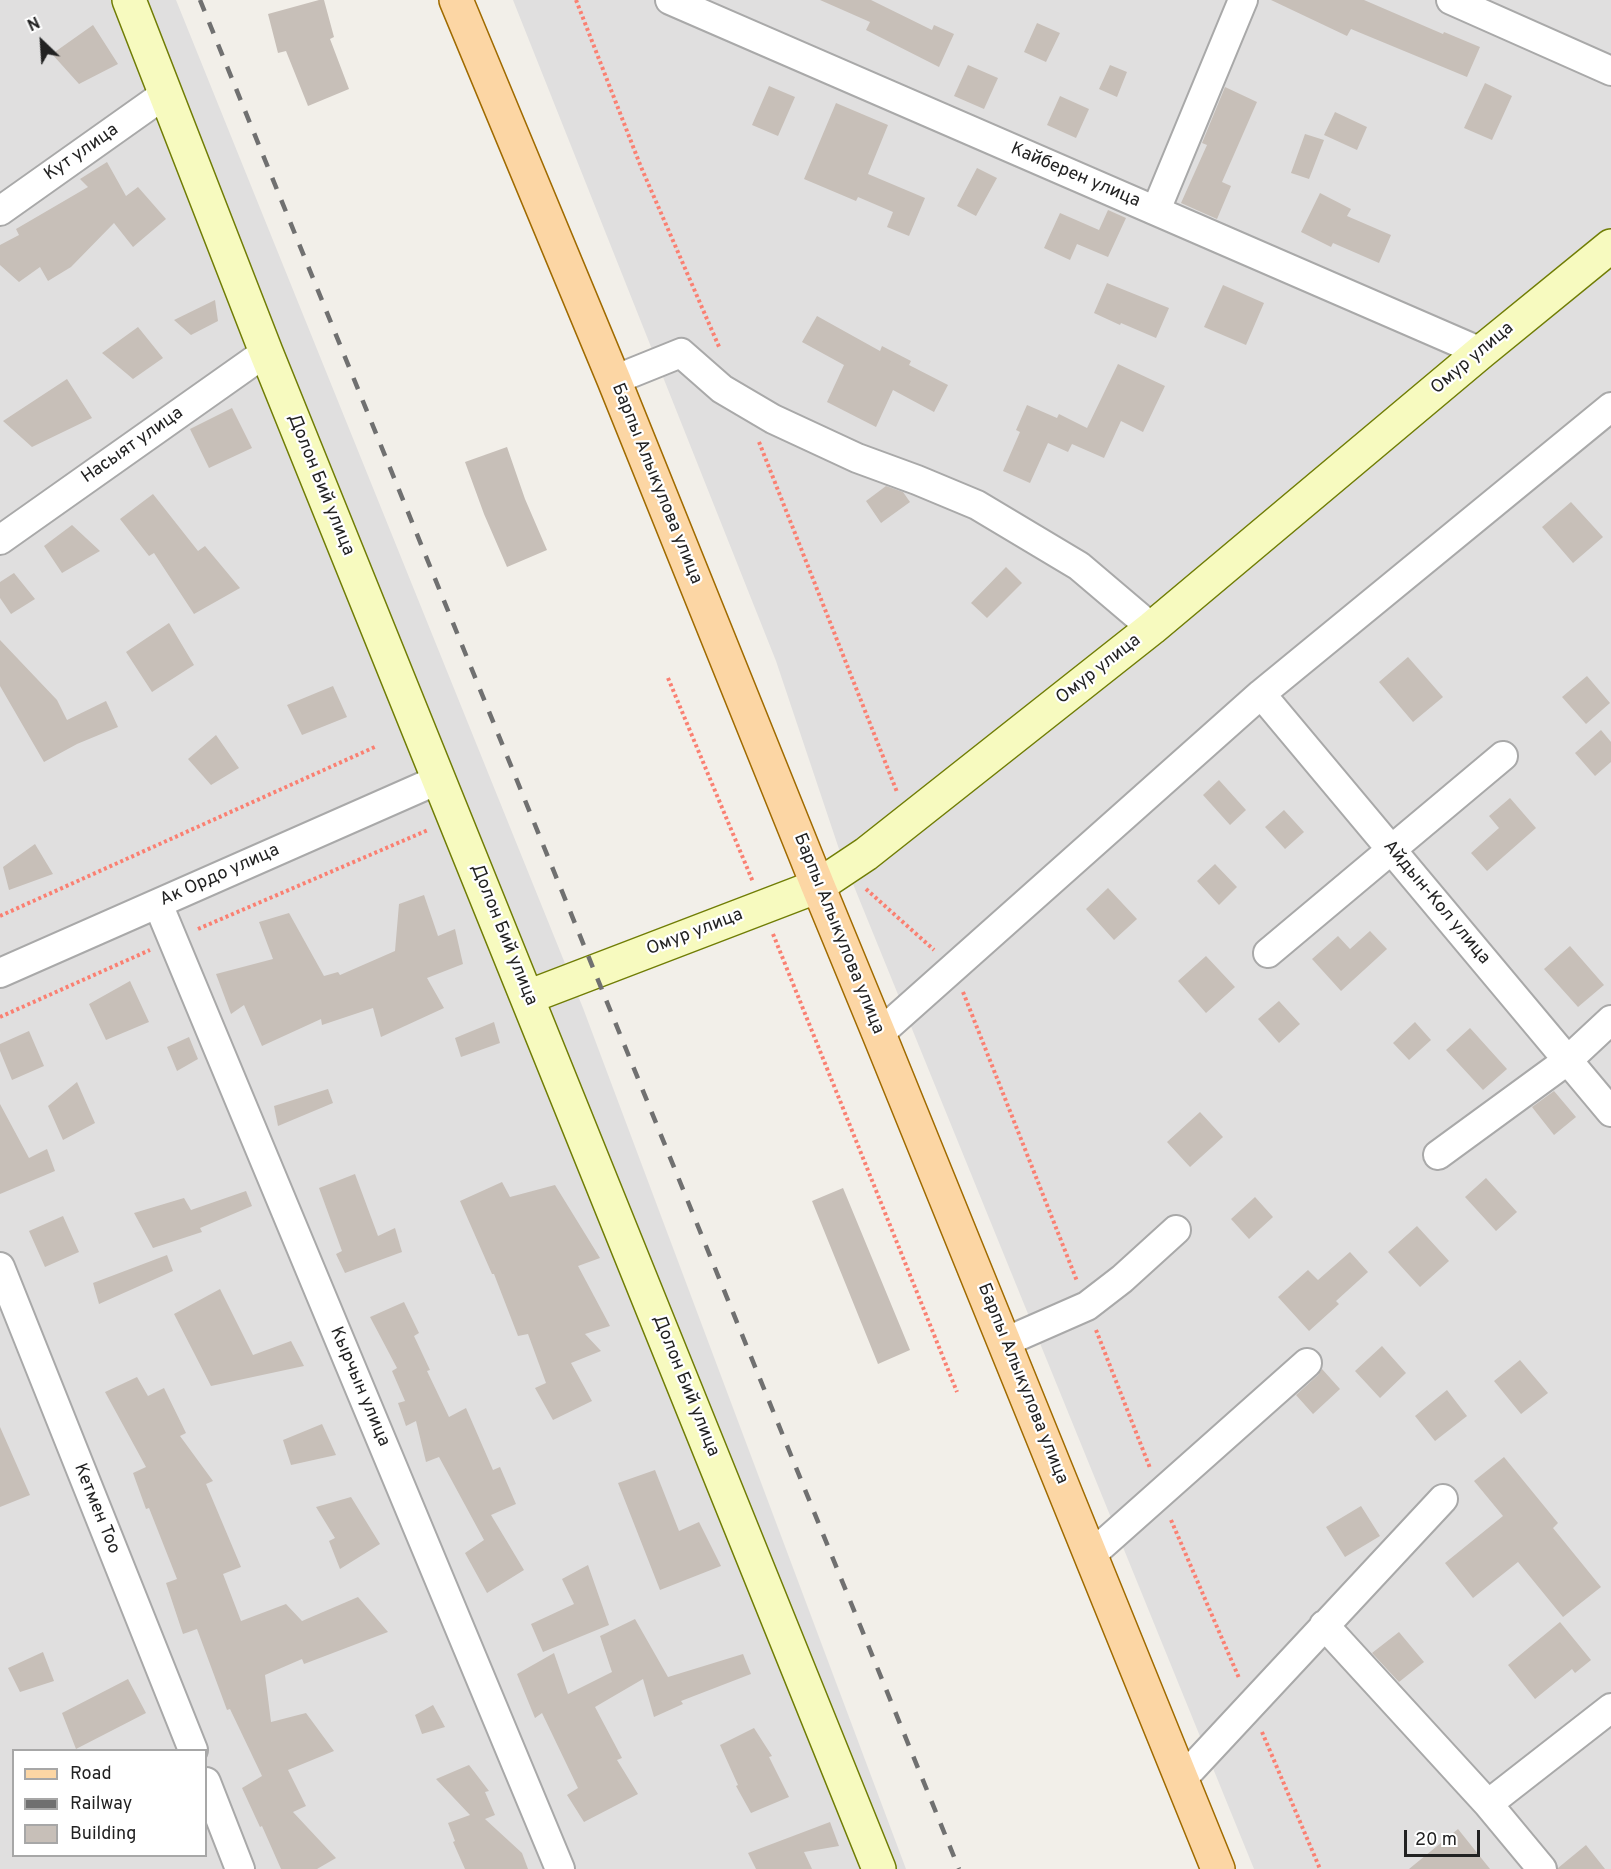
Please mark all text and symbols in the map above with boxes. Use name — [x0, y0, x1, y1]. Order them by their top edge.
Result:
north arrow — [12, 12, 72, 72]
text: N — [25, 14, 44, 37]
street label: Кут улица — [41, 120, 123, 186]
street label: Кайберен улица — [1007, 139, 1143, 213]
street label: Омур улица — [1427, 318, 1519, 400]
street label: Барпы Алыкулова улица — [606, 380, 706, 588]
street label: Насыят улица — [78, 403, 188, 489]
street label: Долон Бий улица — [282, 411, 358, 559]
street label: Омур улица — [1052, 630, 1146, 710]
street label: Барпы Алыкулова улица — [788, 830, 888, 1038]
street label: Айдын-Кол улица — [1378, 837, 1494, 969]
street label: Ак Ордо улица — [157, 840, 283, 912]
street label: Долон Бий улица — [465, 861, 541, 1009]
street label: Омур улица — [644, 905, 746, 961]
street label: Барпы Алыкулова улица — [972, 1280, 1072, 1488]
street label: Долон Бий улица — [647, 1312, 723, 1460]
street label: Кырчын улица — [324, 1324, 394, 1450]
street label: Кетмен Тоо — [68, 1461, 124, 1557]
legend — [12, 1749, 207, 1857]
text: Road — [70, 1763, 112, 1786]
text: Railway — [70, 1793, 132, 1816]
scale bar — [1407, 1818, 1484, 1856]
text: Building — [70, 1823, 136, 1846]
text: 20 m — [1415, 1829, 1457, 1852]

